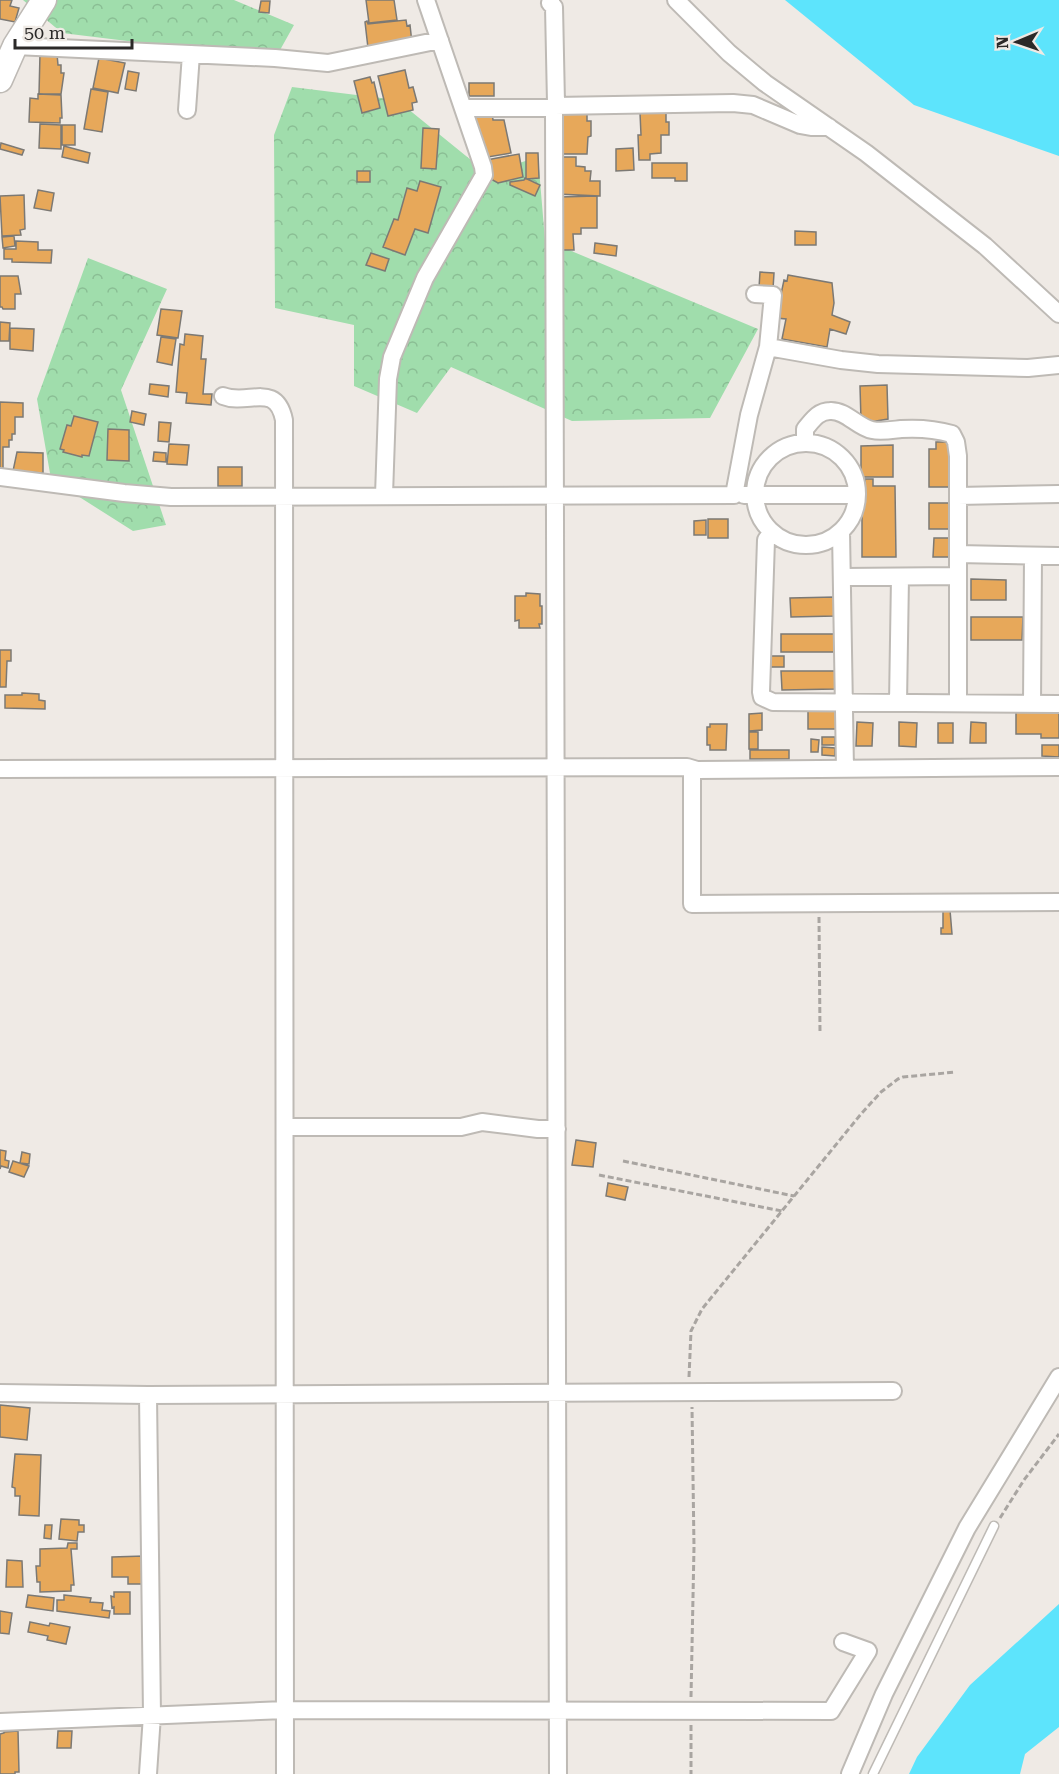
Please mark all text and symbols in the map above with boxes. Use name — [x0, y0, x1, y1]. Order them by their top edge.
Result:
scale bar — [15, 12, 132, 50]
north arrow — [987, 12, 1047, 72]
text: 50 m — [24, 22, 65, 43]
text: N — [993, 36, 1012, 49]

